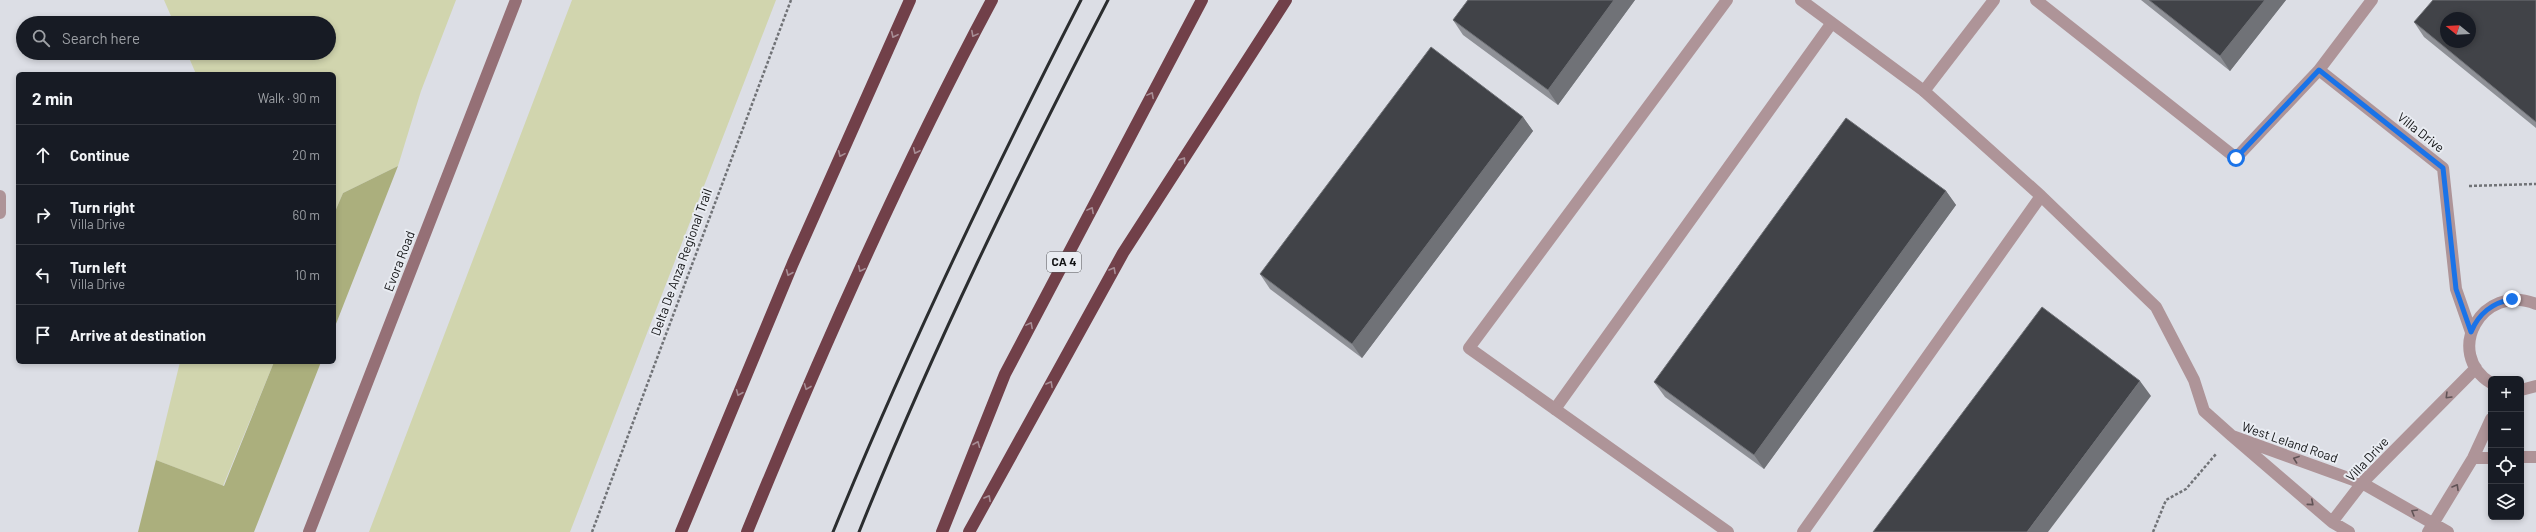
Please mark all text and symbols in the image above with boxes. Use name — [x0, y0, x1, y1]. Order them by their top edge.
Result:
north arrow — [2440, 12, 2476, 48]
search box — [16, 16, 336, 60]
icon: search — [30, 27, 52, 49]
text: Search here — [62, 29, 140, 47]
one-way arrow — [971, 30, 979, 38]
one-way arrow — [891, 31, 899, 39]
text: 2 min — [32, 88, 73, 108]
text: Walk · 90 m — [258, 90, 320, 106]
one-way arrow — [1147, 92, 1154, 100]
street label: Villa Drive — [2394, 109, 2448, 155]
icon: ahead — [32, 144, 54, 166]
text: Continue — [70, 146, 130, 164]
text: 20 m — [292, 147, 320, 163]
one-way arrow — [913, 147, 921, 154]
route start — [2227, 149, 2245, 167]
one-way arrow — [838, 150, 846, 158]
one-way arrow — [1178, 158, 1185, 165]
street label: Delta De Anza Regional Trail — [647, 186, 715, 338]
text: Turn right — [70, 198, 135, 216]
icon: right — [32, 204, 54, 226]
text: 60 m — [293, 207, 320, 223]
one-way arrow — [1086, 207, 1094, 215]
text: Villa Drive — [70, 216, 125, 232]
street label: Evora Road — [380, 228, 418, 294]
road number: CA 4 — [1047, 252, 1081, 272]
text: Turn left — [70, 258, 126, 276]
icon: left — [32, 264, 54, 286]
one-way arrow — [858, 264, 866, 272]
text: 10 m — [295, 267, 320, 283]
one-way arrow — [1109, 267, 1116, 274]
one-way arrow — [786, 269, 794, 277]
text: Villa Drive — [70, 276, 125, 292]
route end — [2503, 290, 2521, 308]
one-way arrow — [1026, 322, 1033, 330]
icon: arrive — [32, 324, 54, 346]
text: Arrive at destination — [70, 326, 206, 344]
map controls — [2488, 376, 2524, 520]
button: + — [2488, 376, 2524, 412]
one-way arrow — [1045, 380, 1052, 388]
one-way arrow — [803, 383, 811, 390]
one-way arrow — [736, 389, 744, 397]
one-way arrow — [2445, 391, 2453, 399]
button: − — [2488, 412, 2524, 448]
street label: West Leland Road — [2240, 418, 2340, 466]
street label: Villa Drive — [2342, 433, 2392, 485]
one-way arrow — [972, 440, 980, 447]
button: locate — [2488, 448, 2524, 484]
one-way arrow — [2293, 455, 2300, 464]
one-way arrow — [2451, 484, 2458, 491]
button: layers — [2488, 484, 2524, 520]
one-way arrow — [983, 495, 990, 502]
one-way arrow — [2306, 499, 2313, 506]
one-way arrow — [2411, 510, 2418, 517]

